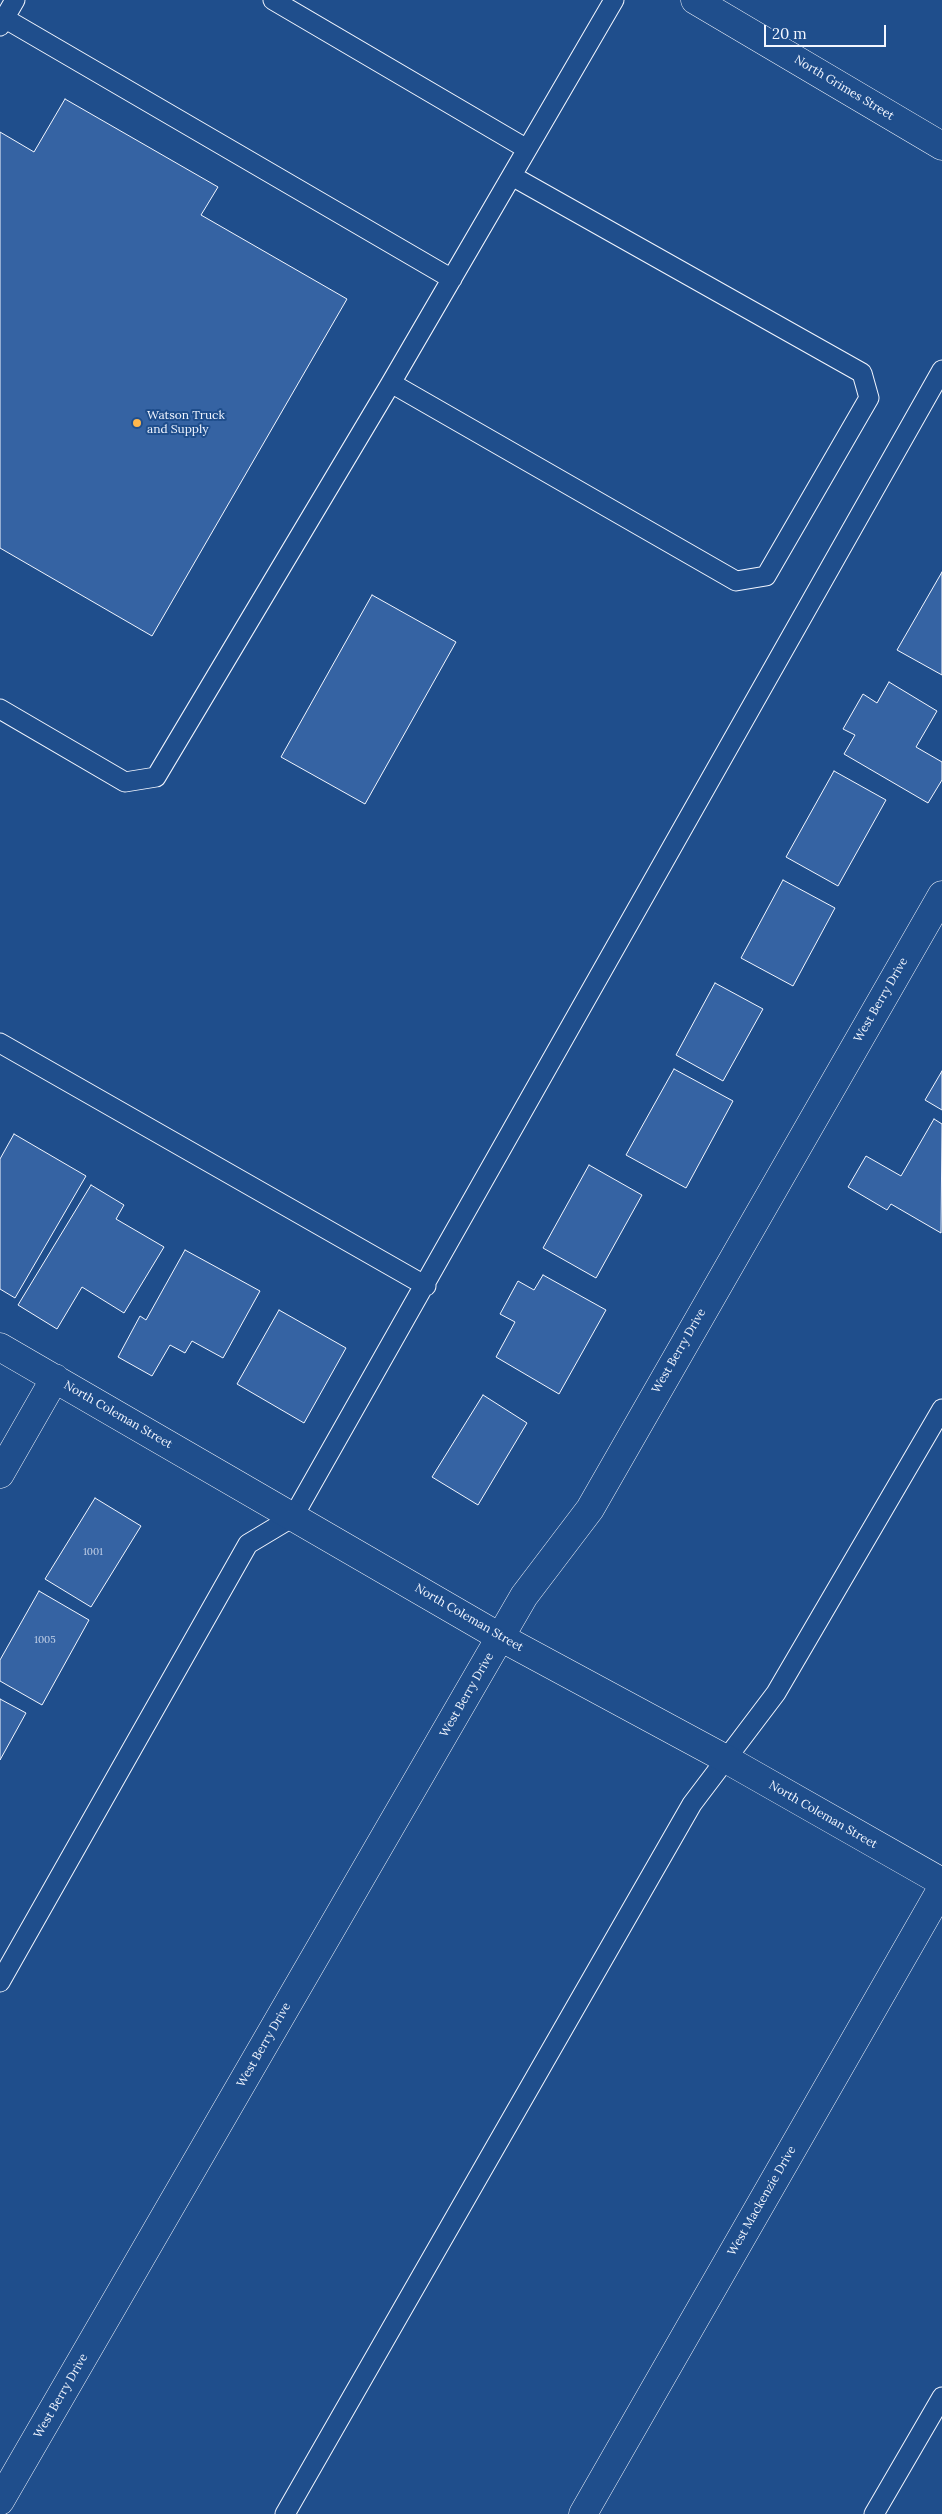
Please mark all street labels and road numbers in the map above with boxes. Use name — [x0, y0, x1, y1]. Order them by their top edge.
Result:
street label: North Grimes Street — [791, 52, 897, 124]
street label: West Berry Drive — [851, 955, 911, 1045]
street label: West Berry Drive — [649, 1306, 709, 1396]
street label: North Coleman Street — [61, 1378, 175, 1452]
street label: North Coleman Street — [412, 1581, 526, 1655]
street label: West Berry Drive — [437, 1650, 497, 1740]
street label: North Coleman Street — [766, 1778, 880, 1852]
street label: West Berry Drive — [234, 2000, 294, 2090]
street label: West Mackenzie Drive — [725, 2144, 799, 2258]
street label: West Berry Drive — [31, 2351, 91, 2441]

